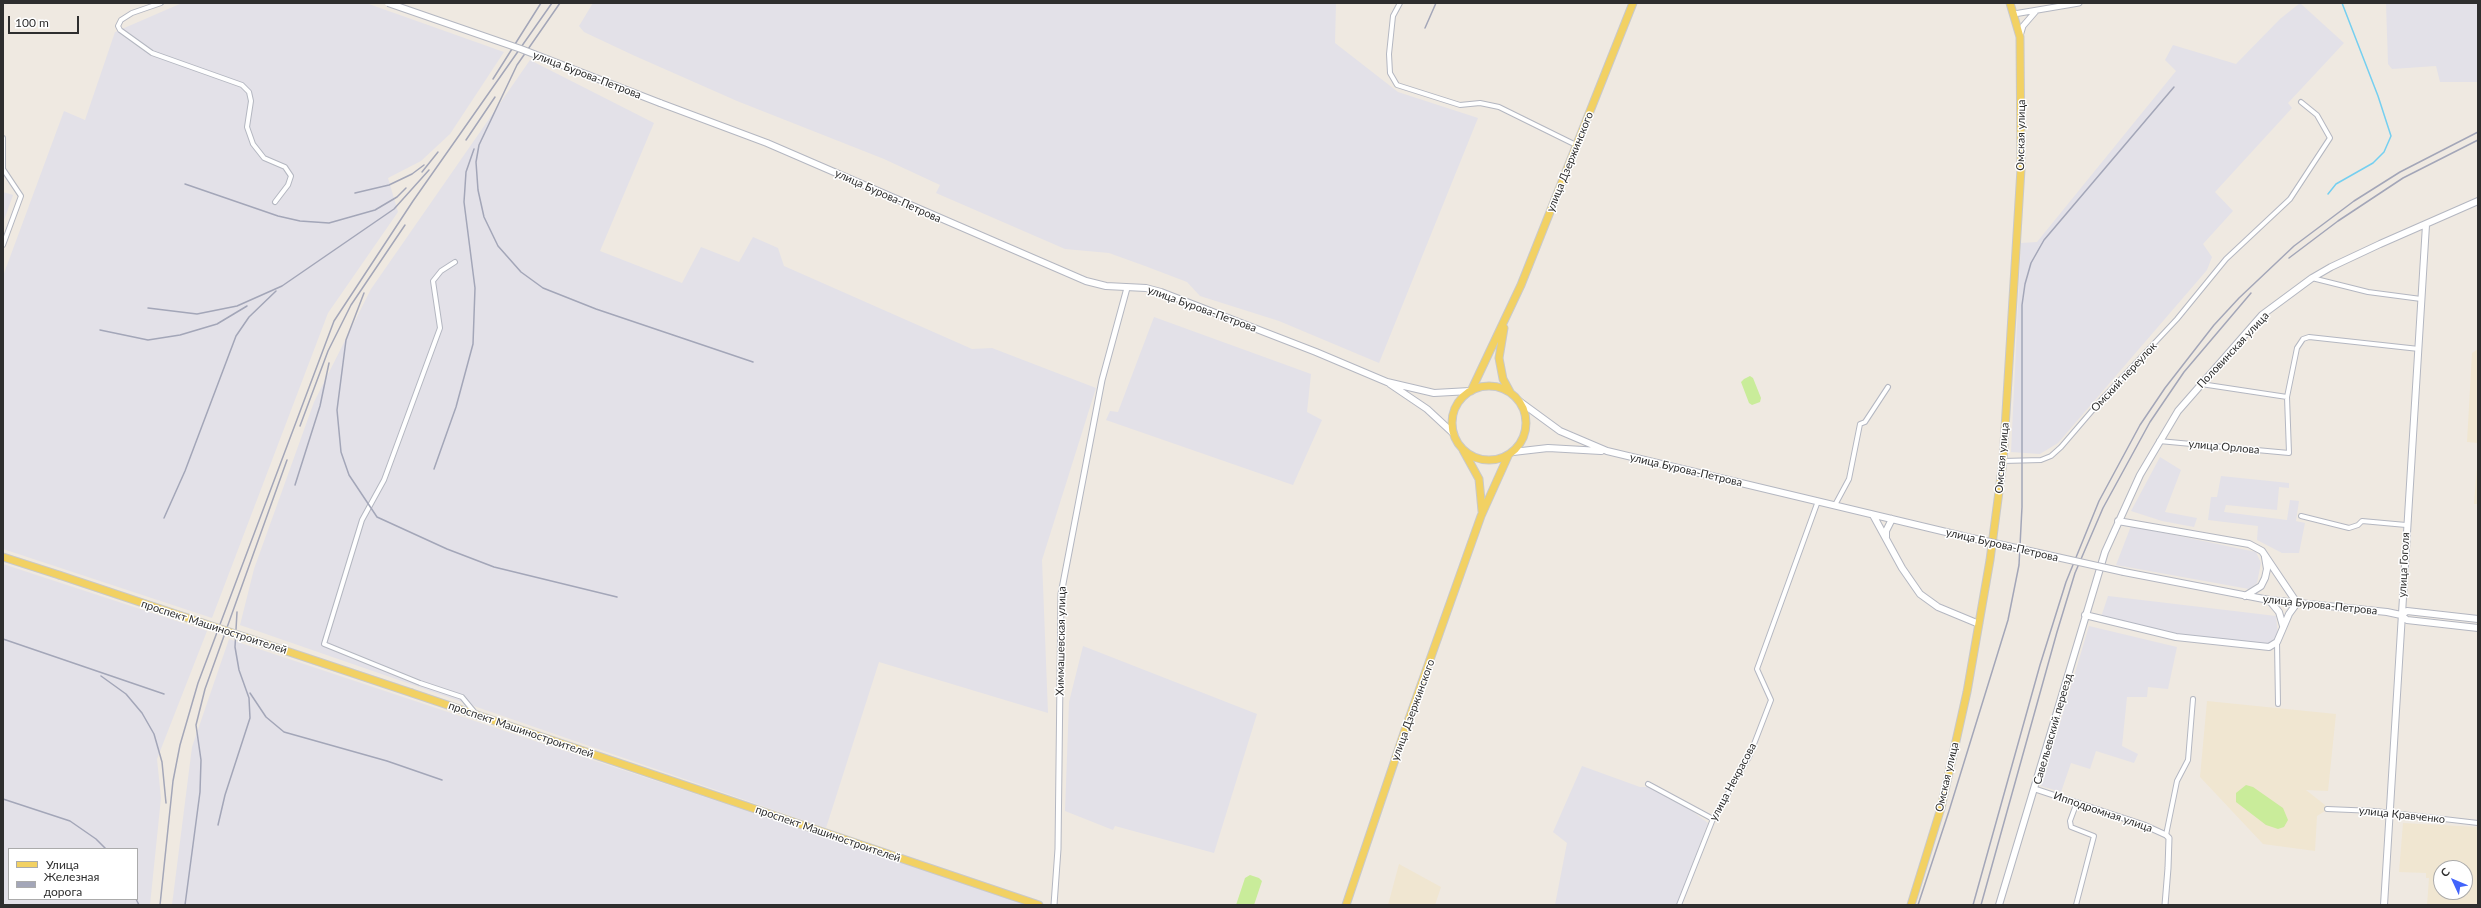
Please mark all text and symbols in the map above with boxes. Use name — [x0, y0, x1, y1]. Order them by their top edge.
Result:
scale bar — [10, 8, 81, 34]
text: 100 m — [15, 15, 49, 30]
street label: улица Бурова-Петрова — [531, 48, 643, 102]
street label: Омская улица — [2014, 99, 2028, 171]
street label: улица Дзержинского — [1544, 110, 1596, 214]
street label: улица Бурова-Петрова — [833, 167, 943, 225]
street label: улица Бурова-Петрова — [1146, 283, 1258, 335]
street label: Половинская улица — [2194, 309, 2272, 391]
street label: Омский переулок — [2088, 340, 2160, 414]
street label: Омская улица — [1992, 422, 2012, 494]
street label: улица Орлова — [2188, 437, 2260, 457]
street label: улица Бурова-Петрова — [1628, 451, 1744, 489]
street label: улица Бурова-Петрова — [1944, 526, 2060, 564]
street label: улица Гоголя — [2396, 532, 2412, 598]
street label: Химмашевская улица — [1053, 586, 1069, 696]
street label: улица Бурова-Петрова — [2262, 592, 2378, 618]
street label: проспект Машиностроителей — [139, 597, 289, 657]
street label: улица Дзержинского — [1389, 658, 1437, 762]
street label: Савельевский переезд — [2031, 672, 2075, 786]
street label: проспект Машиностроителей — [447, 699, 595, 761]
street label: улица Некрасова — [1707, 741, 1759, 823]
street label: Омская улица — [1933, 741, 1961, 813]
street label: Ипподромная улица — [2052, 789, 2154, 835]
street label: проспект Машиностроителей — [754, 803, 902, 865]
street label: улица Кравченко — [2358, 804, 2446, 826]
legend — [8, 848, 138, 900]
text: Улица — [46, 857, 79, 872]
north arrow — [2433, 860, 2473, 900]
text: С — [2438, 865, 2452, 879]
text: Железная дорога — [44, 869, 99, 899]

